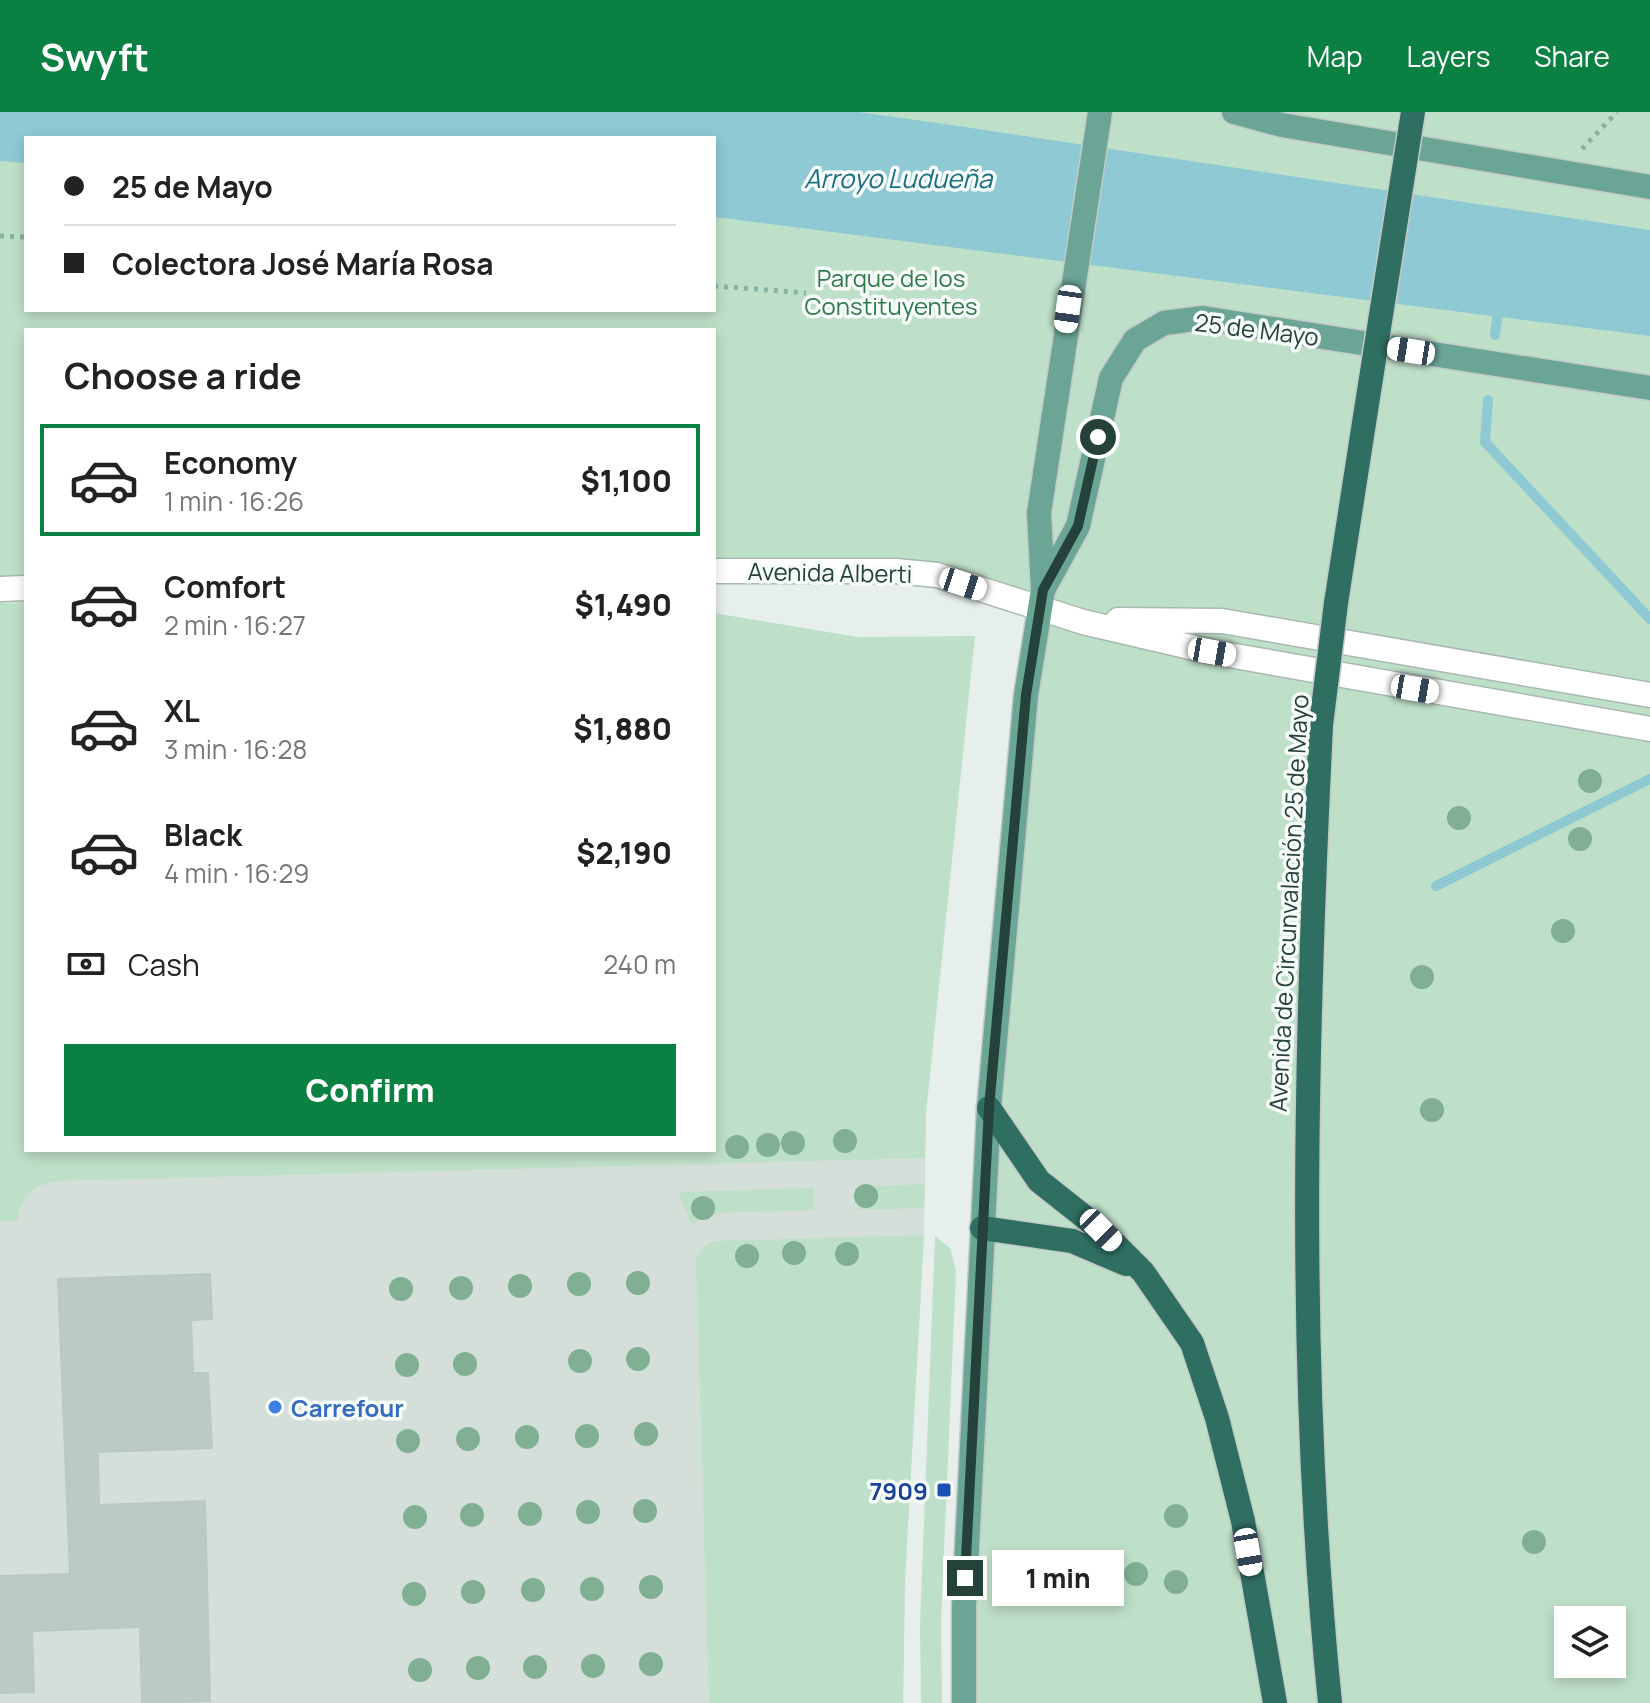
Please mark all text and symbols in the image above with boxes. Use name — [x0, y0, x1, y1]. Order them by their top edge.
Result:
text: Swyft — [40, 30, 149, 82]
text: Map — [1307, 37, 1363, 75]
text: Layers — [1407, 37, 1490, 75]
text: Share — [1534, 37, 1610, 75]
water label: Arroyo Ludueña — [804, 160, 994, 196]
text: 25 de Mayo — [112, 166, 273, 207]
text: Colectora José María Rosa — [112, 243, 494, 284]
park label: Parque de los Constituyentes — [804, 261, 978, 322]
car — [1053, 284, 1083, 334]
street label: 25 de Mayo — [1193, 305, 1321, 353]
car — [1385, 335, 1437, 367]
text: Choose a ride — [64, 351, 302, 400]
route start — [1080, 419, 1116, 455]
text: Economy — [164, 442, 297, 483]
icon: car — [68, 444, 140, 516]
text: $1,100 — [580, 460, 672, 501]
text: 1 min · 16:26 — [164, 483, 304, 519]
street label: Avenida Alberti — [747, 554, 913, 590]
car — [936, 565, 990, 603]
text: Comfort — [164, 566, 286, 607]
icon: car — [68, 568, 140, 640]
text: $1,490 — [574, 584, 672, 625]
text: 2 min · 16:27 — [164, 607, 306, 643]
car — [1186, 636, 1238, 668]
car — [1389, 673, 1441, 705]
text: XL — [164, 690, 200, 731]
icon: car — [68, 692, 140, 764]
street label: Avenida de Circunvalación 25 de Mayo — [1261, 693, 1315, 1113]
text: $1,880 — [573, 708, 672, 749]
text: 3 min · 16:28 — [164, 731, 307, 767]
text: Black — [164, 814, 242, 855]
icon: car — [68, 816, 140, 888]
text: $2,190 — [576, 832, 672, 873]
text: 4 min · 16:29 — [164, 855, 309, 891]
icon: cash — [64, 942, 108, 986]
text: Cash — [128, 944, 200, 985]
text: 240 m — [603, 946, 676, 982]
button: Confirm — [64, 1044, 676, 1136]
car — [1076, 1205, 1126, 1255]
place label: Carrefour — [291, 1391, 404, 1424]
marker: Carrefour — [266, 1398, 284, 1416]
place label: 7909 — [870, 1474, 928, 1507]
marker: 7909 — [935, 1481, 953, 1499]
car — [1232, 1526, 1264, 1578]
callout: 1 min — [993, 1550, 1125, 1606]
route end — [947, 1560, 983, 1596]
text: 1 min — [1025, 1560, 1091, 1596]
map controls — [1554, 1606, 1626, 1678]
button: layers — [1554, 1606, 1626, 1678]

